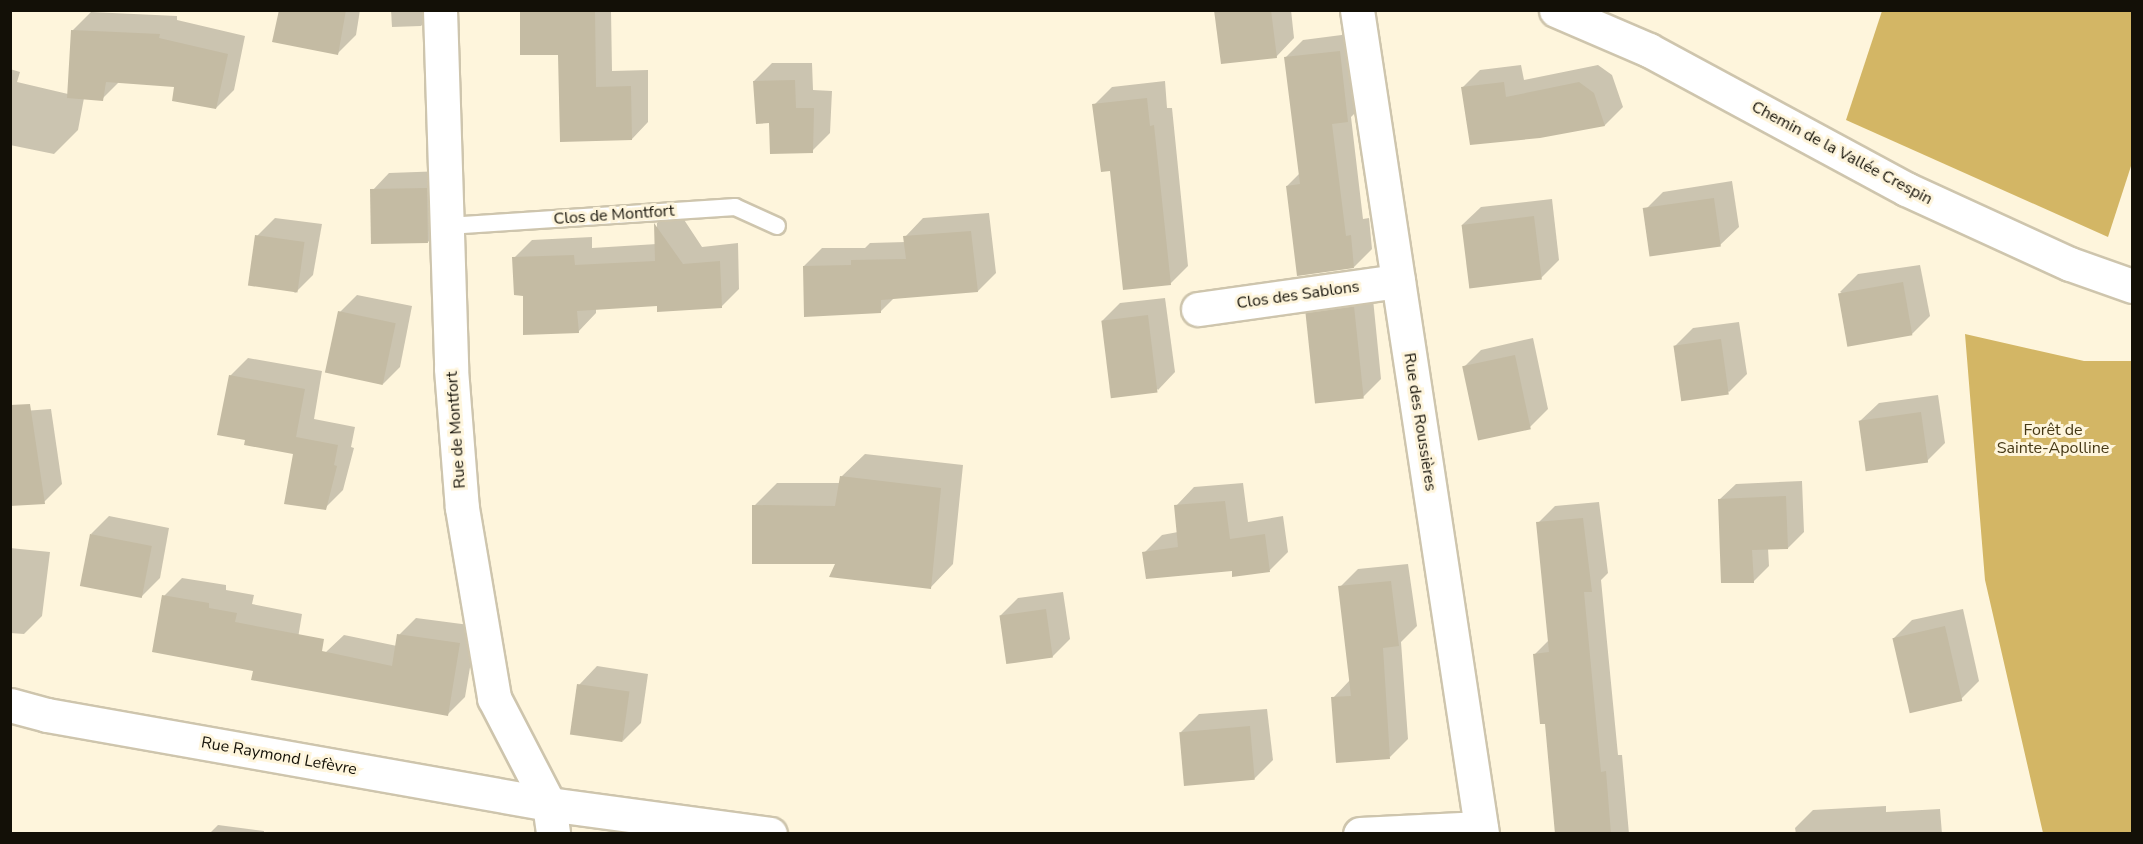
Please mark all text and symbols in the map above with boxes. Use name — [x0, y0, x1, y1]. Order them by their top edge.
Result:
street label: Chemin de la Vallée Crespin — [1748, 97, 1936, 209]
street label: Clos de Montfort — [553, 201, 675, 229]
street label: Clos des Sablons — [1235, 277, 1361, 313]
street label: Rue des Roussières — [1400, 351, 1440, 493]
street label: Rue de Montfort — [442, 371, 470, 489]
park label: Forêt de Sainte-Apolline — [1997, 420, 2109, 458]
street label: Rue Raymond Lefèvre — [200, 733, 358, 779]

